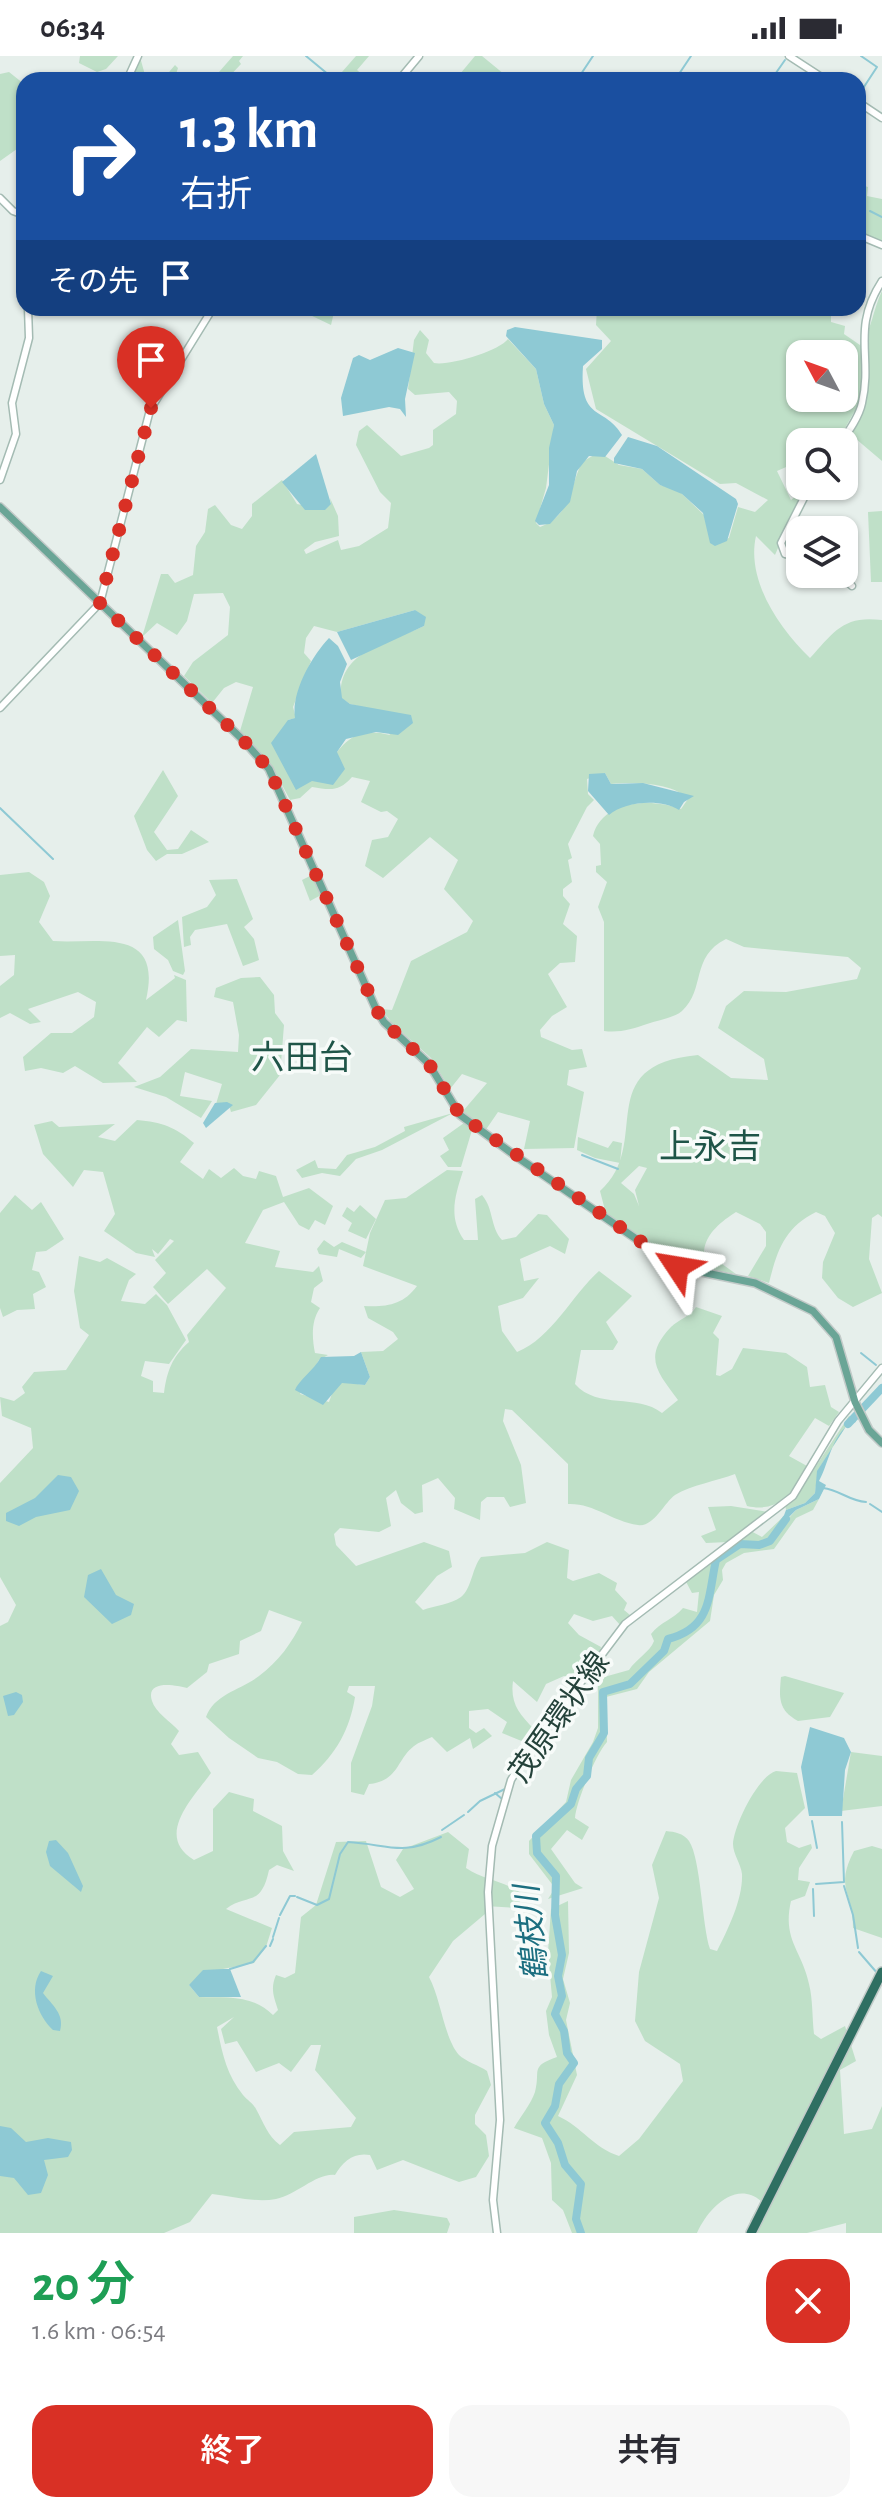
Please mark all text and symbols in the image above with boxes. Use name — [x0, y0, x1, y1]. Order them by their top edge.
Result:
text: 06:34 — [40, 13, 105, 43]
text: 1.3 km — [180, 102, 319, 158]
icon: right — [48, 104, 152, 208]
text: 右折 — [180, 177, 252, 213]
icon: arrive — [154, 256, 198, 300]
text: その先 — [48, 267, 138, 297]
pin — [117, 326, 185, 408]
icon: arrive — [129, 338, 173, 382]
north arrow — [786, 340, 858, 412]
map controls — [786, 340, 858, 588]
button: search — [786, 428, 858, 500]
button: layers — [786, 516, 858, 588]
district label: 六田台 — [251, 1040, 353, 1076]
district label: 上永吉 — [659, 1129, 761, 1165]
position arrow — [635, 1225, 719, 1309]
street label: 茂原環状線 — [503, 1646, 615, 1788]
water label: 鶴枝川 — [510, 1881, 553, 1982]
button: close — [766, 2259, 850, 2343]
text: 20 分 — [32, 2262, 135, 2310]
text: 1.6 km · 06:54 — [32, 2318, 166, 2344]
button: 終了 — [32, 2405, 433, 2497]
button: 共有 — [449, 2405, 850, 2497]

